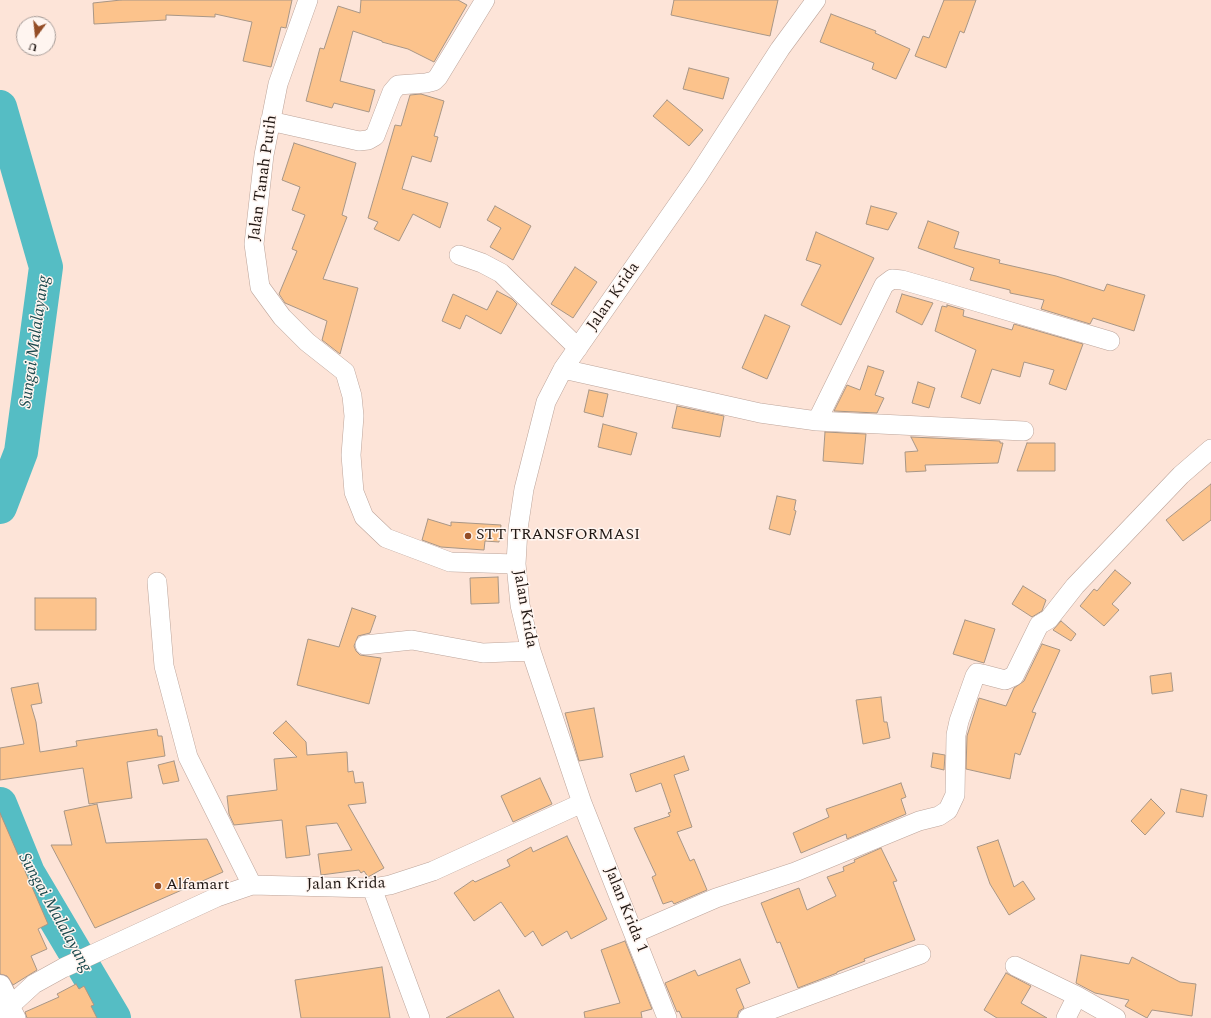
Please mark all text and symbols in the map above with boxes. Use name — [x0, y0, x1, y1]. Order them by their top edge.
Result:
north arrow — [16, 16, 56, 56]
text: U — [26, 38, 40, 57]
street label: Jalan Tanah Putih — [246, 114, 282, 242]
street label: Jalan Krida — [583, 259, 645, 335]
water label: Sungai Malalayang — [17, 275, 55, 409]
place label: STT TRANSFORMASI — [476, 526, 640, 546]
marker: STT TRANSFORMASI — [463, 531, 473, 541]
street label: Jalan Krida — [508, 568, 540, 650]
water label: Sungai Malalayang — [13, 850, 95, 976]
street label: Jalan Krida 1 — [599, 864, 651, 956]
street label: Jalan Krida — [306, 875, 386, 895]
place label: Alfamart — [166, 876, 229, 896]
marker: Alfamart — [153, 881, 163, 891]

